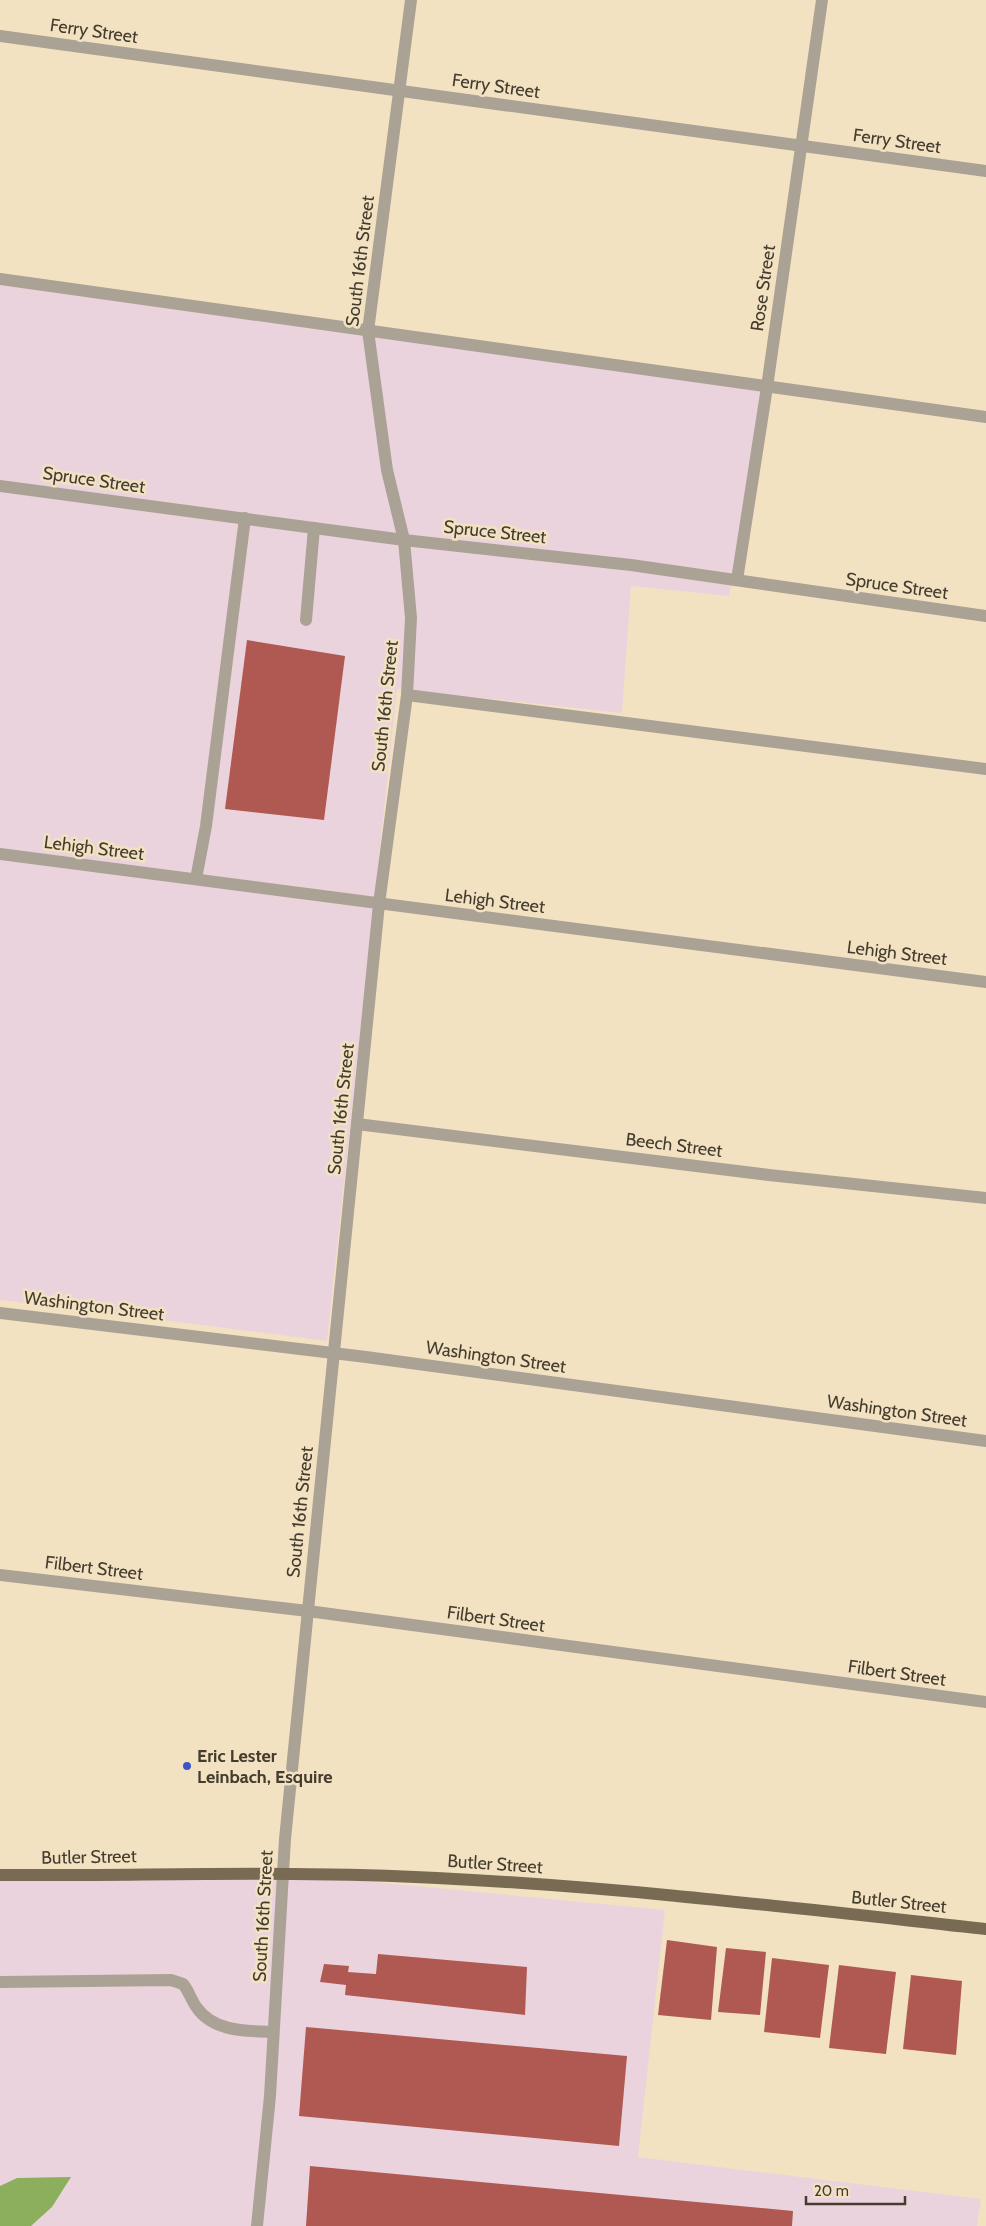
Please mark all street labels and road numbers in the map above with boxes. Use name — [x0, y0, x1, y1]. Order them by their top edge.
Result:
street label: Ferry Street — [49, 14, 139, 48]
street label: Ferry Street — [451, 69, 541, 103]
street label: Ferry Street — [852, 124, 942, 158]
street label: South 16th Street — [341, 194, 379, 328]
street label: Rose Street — [746, 243, 780, 333]
street label: Spruce Street — [41, 462, 147, 498]
street label: Spruce Street — [443, 516, 547, 548]
street label: Spruce Street — [844, 568, 950, 604]
street label: South 16th Street — [367, 639, 403, 773]
street label: Lehigh Street — [43, 831, 145, 865]
street label: Lehigh Street — [444, 884, 546, 918]
street label: Lehigh Street — [846, 936, 948, 970]
street label: South 16th Street — [323, 1042, 359, 1176]
street label: Beech Street — [624, 1128, 724, 1162]
street label: Washington Street — [23, 1286, 165, 1326]
street label: Washington Street — [425, 1336, 567, 1378]
street label: Washington Street — [826, 1390, 968, 1432]
street label: South 16th Street — [282, 1445, 318, 1579]
street label: Filbert Street — [44, 1551, 144, 1585]
street label: Filbert Street — [446, 1601, 546, 1637]
street label: Filbert Street — [847, 1655, 947, 1691]
street label: Butler Street — [41, 1845, 137, 1869]
street label: South 16th Street — [249, 1850, 277, 1982]
street label: Butler Street — [447, 1850, 543, 1878]
street label: Butler Street — [850, 1886, 948, 1918]

